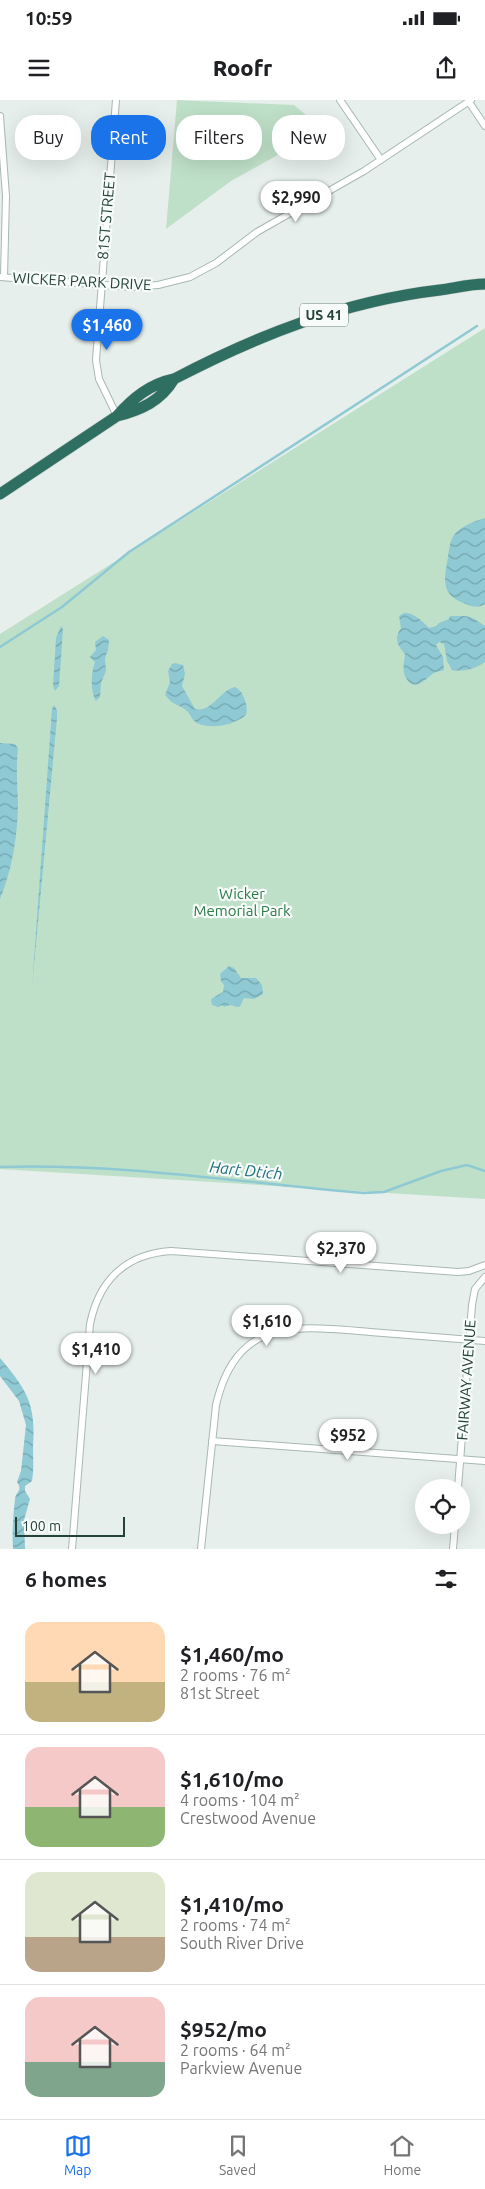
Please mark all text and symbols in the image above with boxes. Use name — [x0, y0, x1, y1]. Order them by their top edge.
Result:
text: 10:59 — [25, 7, 73, 29]
icon: menu — [25, 54, 53, 82]
icon: share — [432, 54, 460, 82]
text: Roofr — [213, 55, 272, 80]
chip: Buy — [15, 115, 81, 160]
chip: Rent — [91, 115, 166, 160]
chip: Filters — [176, 115, 262, 160]
chip: New — [272, 115, 345, 160]
street label: 81ST STREET — [94, 171, 118, 260]
pin: $2,990 — [255, 180, 337, 223]
text: $2,990 — [271, 188, 321, 206]
street label: WICKER PARK DRIVE — [12, 269, 152, 293]
road number: US 41 — [300, 304, 348, 326]
pin: $1,460 — [66, 308, 148, 351]
text: $1,460 — [82, 316, 132, 334]
park label: Wicker Memorial Park — [193, 885, 291, 919]
water label: Hart Dtich — [209, 1157, 283, 1183]
pin: $2,370 — [300, 1232, 382, 1274]
text: $2,370 — [316, 1239, 366, 1257]
pin: $1,610 — [226, 1304, 308, 1347]
text: $1,610 — [242, 1312, 292, 1330]
street label: FAIRWAY AVENUE — [453, 1319, 479, 1441]
pin: $1,410 — [55, 1332, 137, 1375]
text: $1,410 — [71, 1340, 121, 1358]
pin: $952 — [318, 1418, 378, 1461]
text: $952 — [330, 1426, 366, 1444]
map controls — [415, 1479, 470, 1534]
button: locate — [415, 1479, 470, 1534]
scale bar — [15, 1514, 125, 1537]
text: 100 m — [22, 1518, 61, 1534]
icon: filters — [432, 1565, 460, 1593]
text: 6 homes — [25, 1567, 107, 1591]
icon: home — [65, 1642, 125, 1702]
text: $1,460/mo — [180, 1642, 284, 1666]
text: 2 rooms · 76 m² — [180, 1666, 291, 1684]
text: 81st Street — [180, 1684, 260, 1702]
icon: home — [65, 1767, 125, 1827]
text: $1,610/mo — [180, 1767, 284, 1791]
text: 4 rooms · 104 m² — [180, 1791, 300, 1809]
text: Crestwood Avenue — [180, 1809, 316, 1827]
icon: home — [65, 1892, 125, 1952]
text: $1,410/mo — [180, 1892, 284, 1916]
text: 2 rooms · 74 m² — [180, 1916, 291, 1934]
text: South River Drive — [180, 1934, 304, 1952]
icon: home — [65, 2017, 125, 2077]
text: $952/mo — [180, 2017, 267, 2041]
text: 2 rooms · 64 m² — [180, 2041, 291, 2059]
text: Parkview Avenue — [180, 2059, 302, 2077]
tab: Map — [64, 2132, 92, 2178]
tab: Saved — [219, 2132, 256, 2178]
tab: Home — [384, 2132, 421, 2178]

